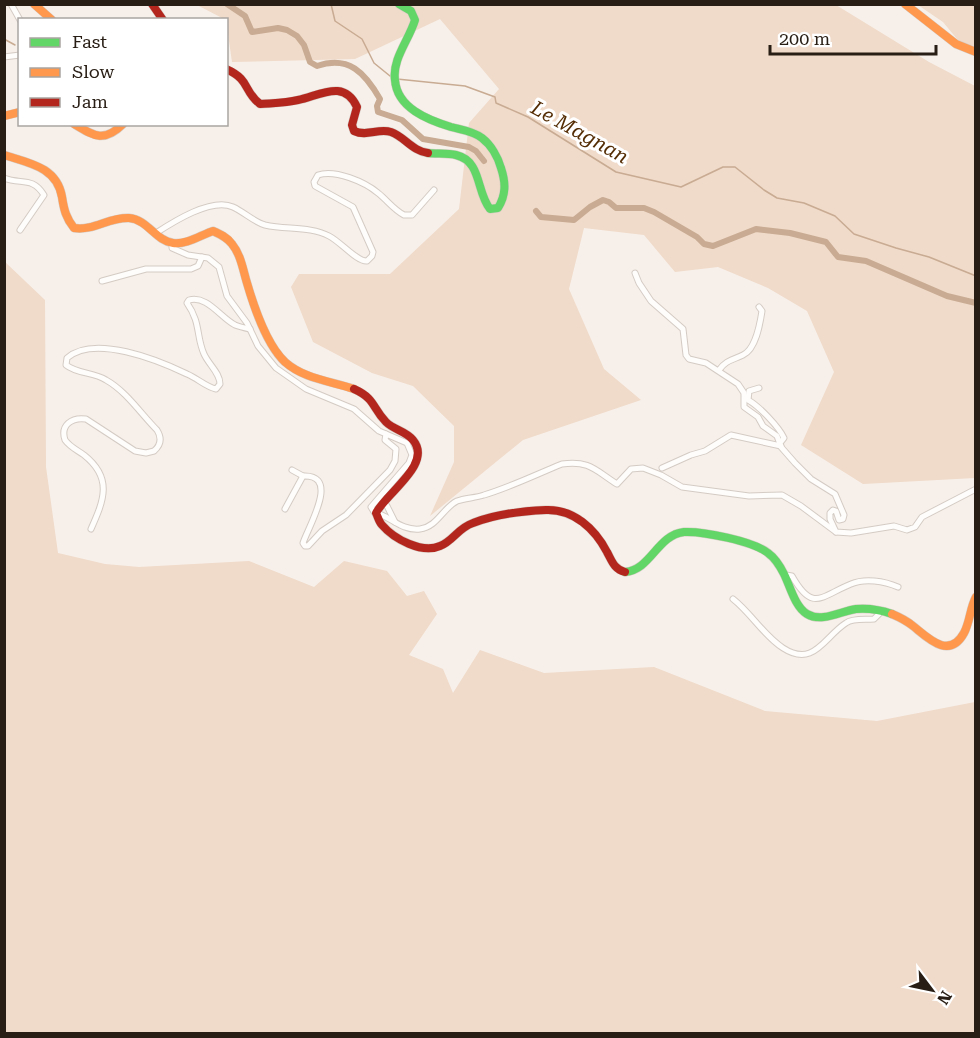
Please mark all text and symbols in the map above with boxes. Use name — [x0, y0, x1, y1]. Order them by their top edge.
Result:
legend — [18, 18, 228, 126]
scale bar — [770, 18, 936, 56]
text: 200 m — [779, 28, 830, 49]
text: Fast — [72, 31, 107, 52]
text: Slow — [72, 61, 114, 82]
text: Jam — [72, 91, 108, 112]
water label: Le Magnan — [526, 95, 633, 169]
north arrow — [902, 960, 962, 1020]
text: N — [933, 987, 956, 1008]

